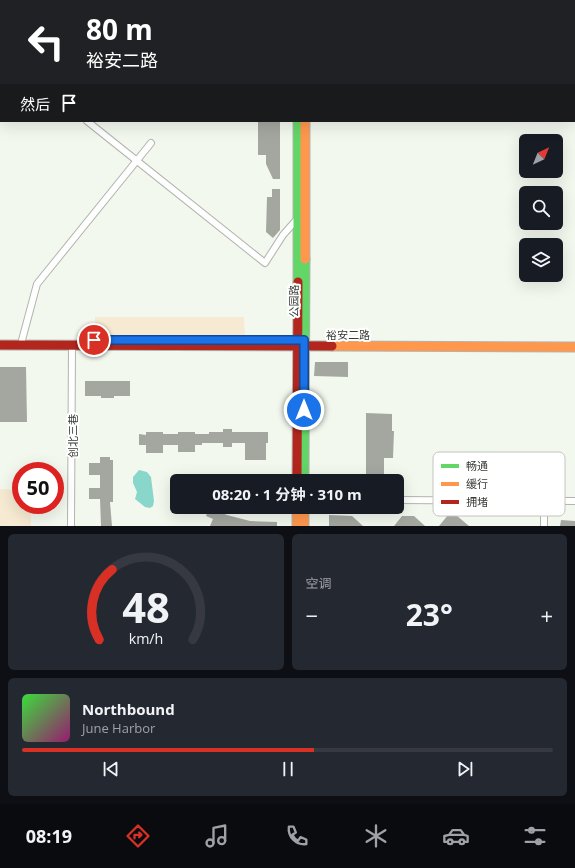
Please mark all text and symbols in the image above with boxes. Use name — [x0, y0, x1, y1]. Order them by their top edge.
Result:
text: 80 m — [86, 10, 153, 48]
icon: left — [20, 16, 72, 68]
text: 裕安二路 — [86, 48, 158, 72]
icon: arrive — [58, 92, 80, 114]
text: 然后 — [20, 94, 50, 114]
north arrow — [519, 134, 563, 178]
map controls — [519, 134, 563, 282]
button: search — [519, 186, 563, 230]
button: layers — [519, 238, 563, 282]
street label: 公园路 — [286, 285, 301, 318]
pin — [77, 323, 111, 357]
street label: 裕安二路 — [326, 327, 370, 342]
icon: arrive — [83, 329, 105, 351]
position arrow — [283, 389, 325, 431]
street label: 创北三巷 — [65, 414, 80, 458]
legend — [433, 452, 565, 516]
text: 畅通 — [466, 458, 488, 473]
speed limit sign: 50 — [12, 462, 64, 514]
text: 缓行 — [466, 476, 488, 491]
text: 08:20 · 1 分钟 · 310 m — [212, 484, 362, 504]
text: 拥堵 — [466, 494, 488, 509]
text: 空调 — [306, 574, 332, 592]
text: 48 — [122, 579, 170, 635]
text: 23° — [406, 594, 453, 635]
text: − — [306, 600, 318, 630]
text: + — [540, 600, 553, 630]
text: km/h — [128, 629, 163, 648]
text: Northbound — [82, 699, 175, 719]
text: June Harbor — [82, 719, 155, 737]
icon: previous — [100, 758, 122, 780]
icon: pause — [277, 758, 299, 780]
icon: next — [454, 758, 476, 780]
icon: directions — [124, 822, 152, 850]
icon: music — [203, 822, 231, 850]
icon: phone — [283, 822, 311, 850]
icon: climate — [362, 822, 390, 850]
icon: car — [442, 822, 470, 850]
icon: filters — [521, 822, 549, 850]
text: 08:19 — [26, 824, 72, 848]

